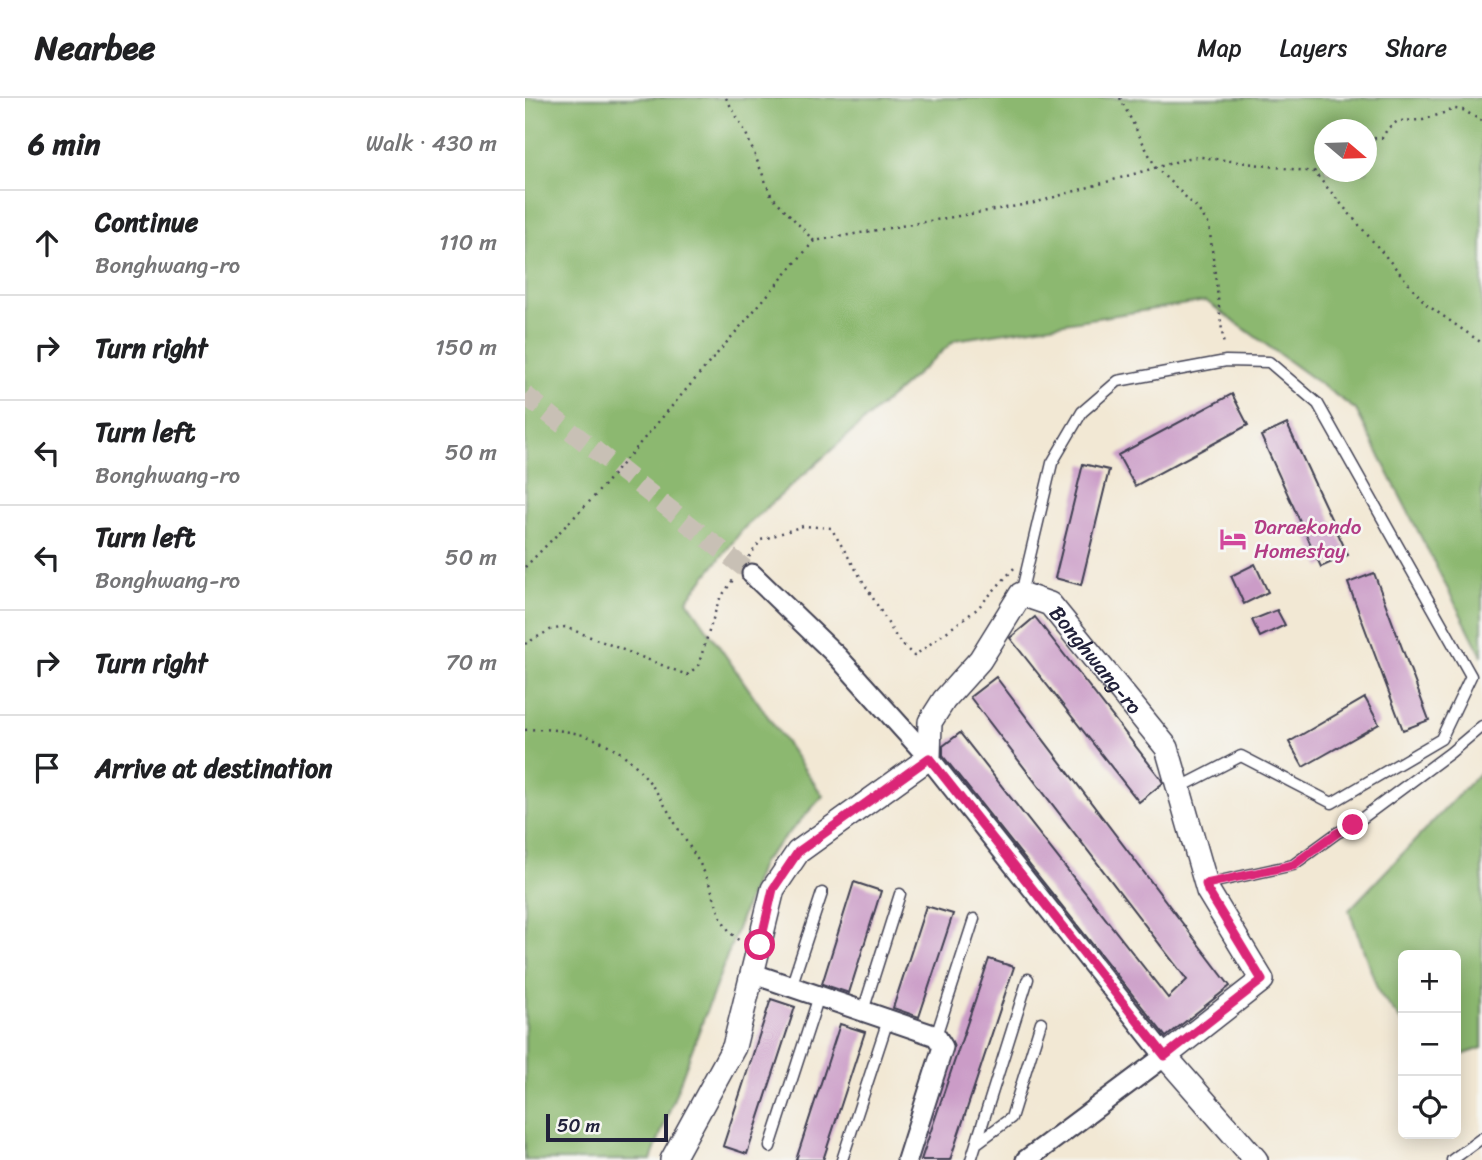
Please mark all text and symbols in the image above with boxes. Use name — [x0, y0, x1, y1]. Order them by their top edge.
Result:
text: Nearbee — [35, 19, 155, 77]
text: Map — [1197, 27, 1242, 69]
text: Layers — [1280, 27, 1347, 69]
text: Share — [1385, 27, 1447, 69]
text: 6 min — [28, 117, 100, 171]
north arrow — [1314, 119, 1377, 182]
text: Walk · 430 m — [366, 123, 497, 164]
text: Continue — [95, 199, 198, 245]
text: 110 m — [439, 222, 497, 263]
icon: ahead — [28, 224, 66, 262]
text: Bonghwang-ro — [95, 245, 240, 286]
text: Turn right — [95, 325, 208, 371]
text: 150 m — [435, 327, 497, 368]
icon: right — [28, 329, 66, 367]
text: Turn left — [95, 409, 195, 455]
text: 50 m — [445, 432, 497, 473]
icon: left — [28, 434, 66, 472]
text: Bonghwang-ro — [95, 455, 240, 496]
place label: Daraekondo Homestay — [1254, 508, 1362, 570]
text: Turn left — [95, 514, 195, 560]
hotel icon: Daraekondo Homestay — [1218, 524, 1248, 554]
text: 50 m — [445, 537, 497, 578]
icon: left — [28, 539, 66, 577]
text: Bonghwang-ro — [95, 560, 240, 601]
street label: Bonghwang-ro — [1039, 597, 1152, 723]
text: Turn right — [95, 640, 208, 686]
text: 70 m — [446, 642, 497, 683]
icon: right — [28, 644, 66, 682]
text: Arrive at destination — [95, 745, 332, 791]
icon: arrive — [28, 749, 66, 787]
route end — [1337, 809, 1368, 840]
route start — [744, 929, 775, 960]
map controls — [1398, 950, 1461, 1139]
button: + — [1398, 950, 1461, 1013]
button: − — [1398, 1013, 1461, 1076]
button: locate — [1398, 1076, 1461, 1139]
text: 50 m — [557, 1109, 600, 1142]
scale bar — [546, 1111, 669, 1143]

